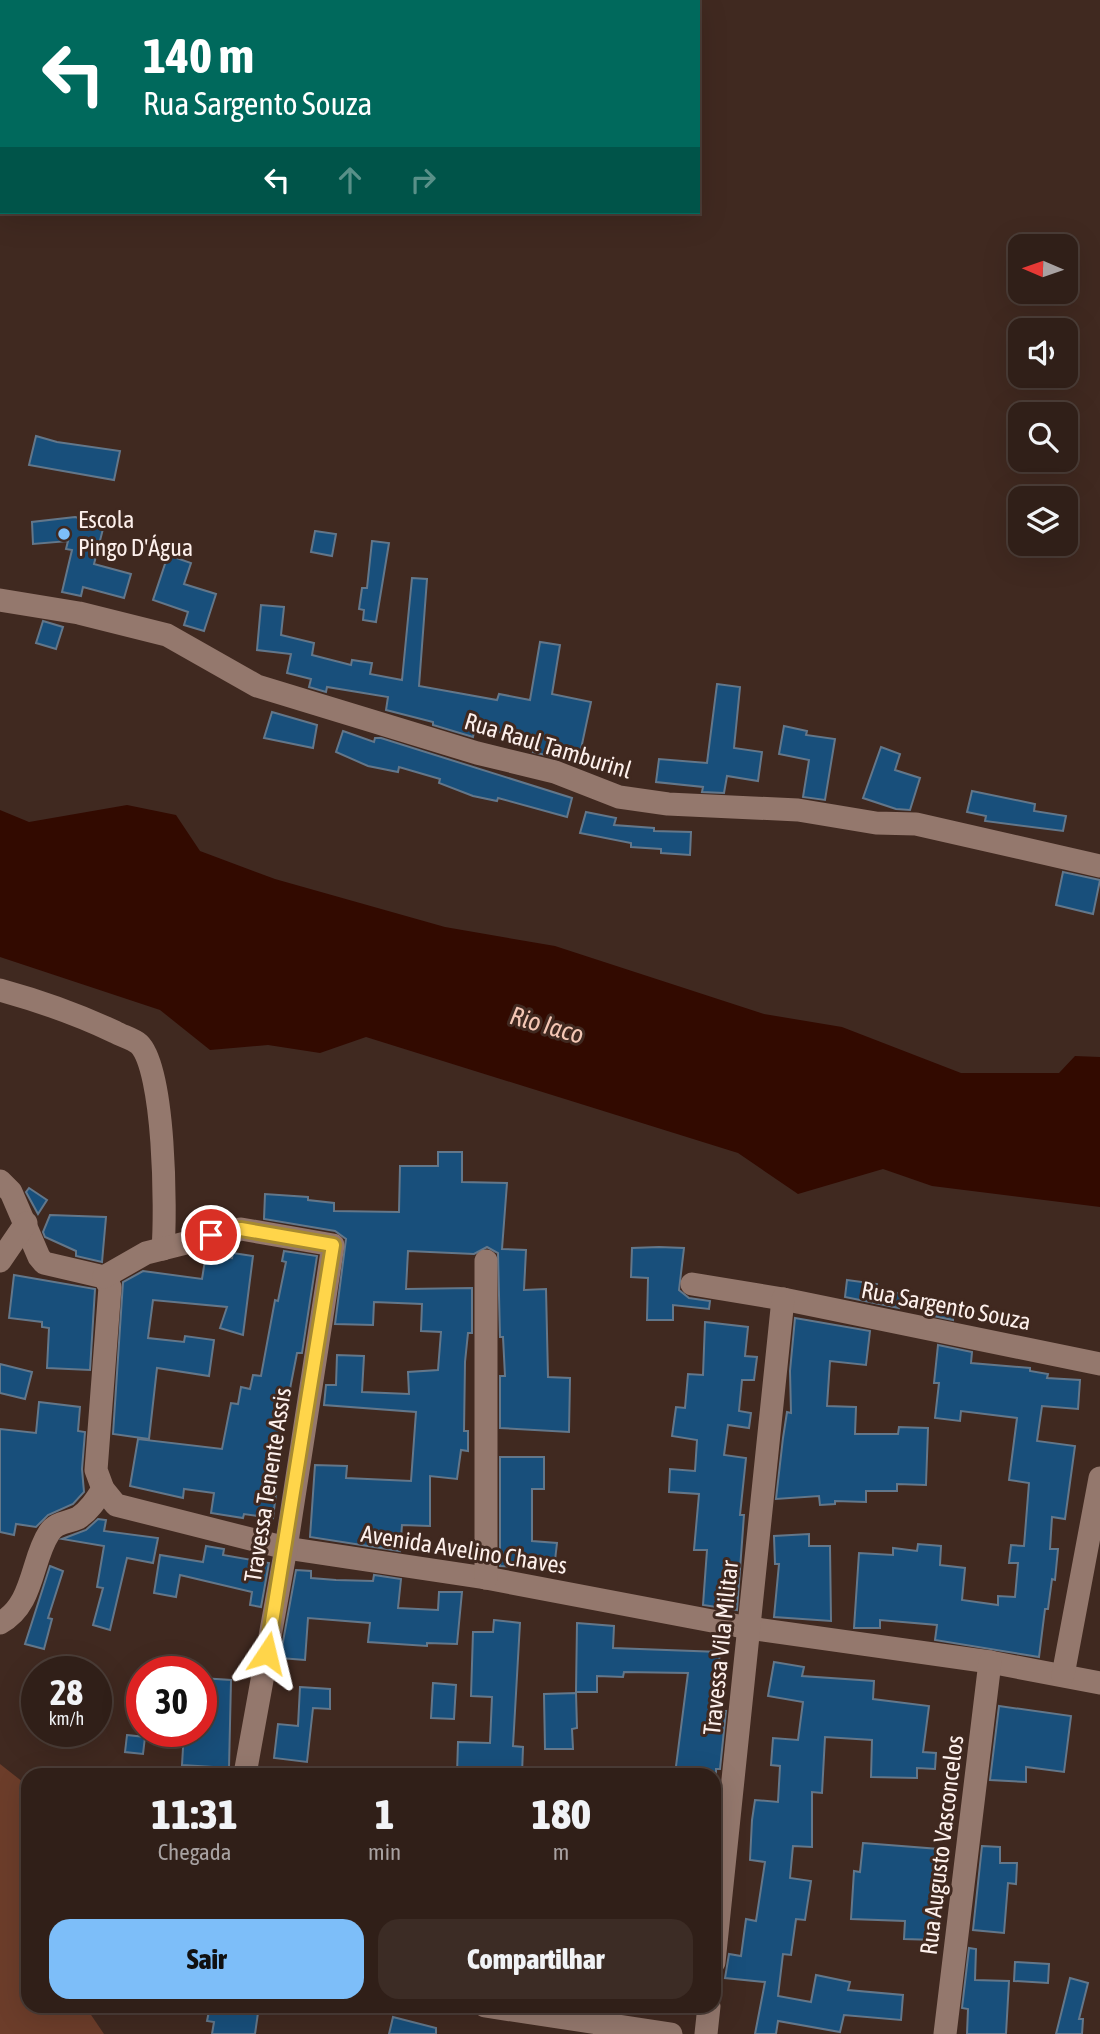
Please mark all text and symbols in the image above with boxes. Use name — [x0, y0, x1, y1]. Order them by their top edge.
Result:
text: 140 m — [143, 27, 254, 83]
icon: left — [28, 28, 119, 119]
text: Rua Sargento Souza — [143, 85, 372, 122]
icon: left — [258, 161, 296, 199]
icon: ahead — [331, 161, 369, 199]
icon: right — [404, 161, 442, 199]
north arrow — [1008, 234, 1078, 304]
map controls — [1008, 234, 1078, 556]
button: sound — [1008, 318, 1078, 388]
button: search — [1008, 402, 1078, 472]
button: layers — [1008, 486, 1078, 556]
place label: Escola Pingo D'Água — [78, 506, 193, 561]
marker: Escola Pingo D'Água — [56, 526, 72, 542]
street label: Rua Raul Tamburinl — [461, 707, 636, 784]
water label: Rio Iaco — [507, 1000, 587, 1050]
pin — [181, 1205, 241, 1265]
icon: arrive — [192, 1216, 230, 1254]
street label: Rua Sargento Souza — [859, 1276, 1033, 1335]
street label: Travessa Tenente Assis — [239, 1386, 296, 1584]
street label: Avenida Avelino Chaves — [359, 1520, 569, 1579]
street label: Travessa Vila Militar — [698, 1558, 743, 1737]
position arrow — [230, 1616, 304, 1690]
speed limit sign: 30 — [126, 1656, 217, 1747]
text: 28 — [50, 1672, 83, 1712]
text: km/h — [49, 1708, 84, 1729]
street label: Rua Augusto Vasconcelos — [915, 1734, 968, 1956]
text: 11:31 — [151, 1790, 238, 1838]
text: 1 — [375, 1790, 394, 1838]
text: 180 — [531, 1790, 591, 1838]
text: Chegada — [158, 1839, 231, 1865]
text: min — [368, 1839, 401, 1865]
text: m — [553, 1839, 569, 1865]
button: Sair — [49, 1919, 364, 1999]
button: Compartilhar — [378, 1919, 693, 1999]

